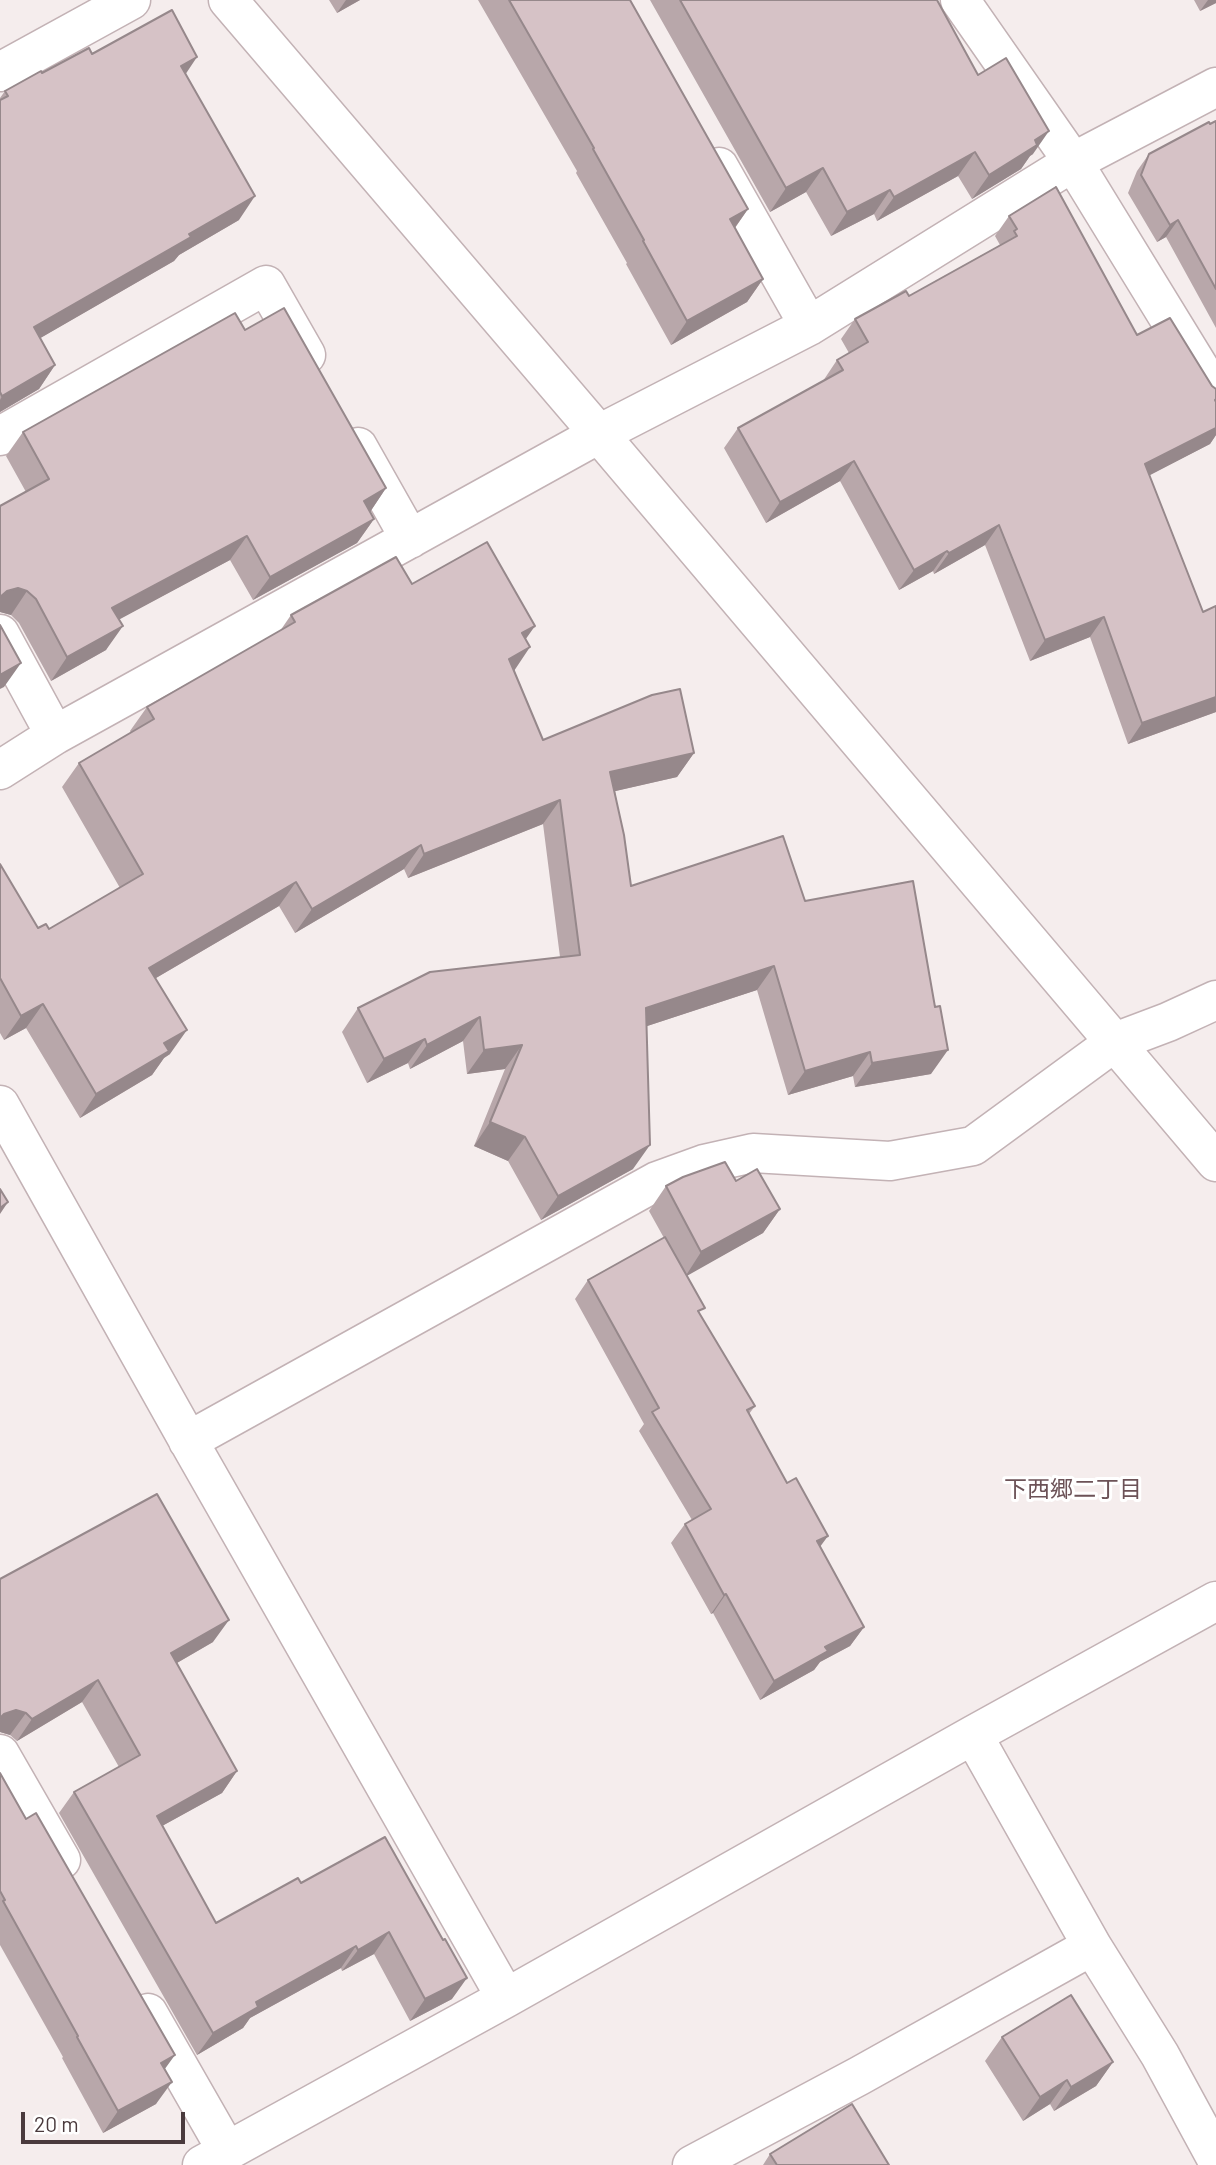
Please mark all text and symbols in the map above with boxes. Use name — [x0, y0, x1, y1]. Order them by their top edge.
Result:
district label: 下西郷二丁目 — [1004, 1475, 1142, 1503]
scale bar — [24, 2098, 189, 2142]
text: 20 m — [34, 2111, 79, 2136]

